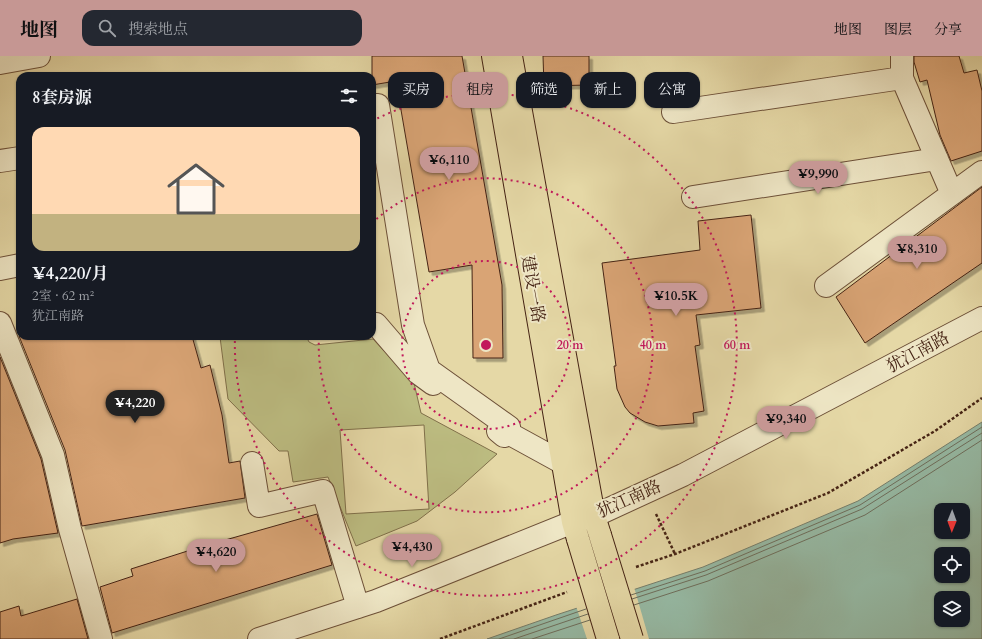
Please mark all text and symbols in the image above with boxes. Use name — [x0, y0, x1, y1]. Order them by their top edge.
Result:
search box — [82, 10, 362, 46]
text: 地图 — [20, 17, 58, 43]
icon: search — [96, 17, 118, 39]
text: 搜索地点 — [128, 19, 188, 39]
text: 地图 — [834, 20, 862, 39]
text: 图层 — [884, 20, 912, 39]
text: 分享 — [934, 20, 962, 39]
chip: 买房 — [388, 72, 444, 108]
chip: 租房 — [452, 72, 508, 108]
chip: 筛选 — [516, 72, 572, 108]
chip: 新上 — [580, 72, 636, 108]
chip: 公寓 — [644, 72, 700, 108]
icon: filters — [338, 85, 360, 107]
text: 8套房源 — [32, 86, 92, 109]
pin: ¥6,110 — [416, 147, 482, 181]
text: ¥6,110 — [429, 151, 469, 169]
icon: home — [160, 153, 232, 225]
pin: ¥9,990 — [785, 161, 851, 195]
text: ¥9,990 — [798, 165, 838, 183]
pin: ¥8,310 — [884, 236, 950, 270]
text: ¥8,310 — [897, 240, 937, 258]
street label: 建设一路 — [516, 254, 550, 324]
text: ¥4,220/月 — [32, 262, 108, 285]
pin: ¥10.5K — [643, 283, 709, 317]
text: 2室 · 62 m² — [32, 287, 94, 305]
text: ¥10.5K — [654, 287, 698, 305]
text: 犹江南路 — [32, 307, 84, 325]
street label: 犹江南路 — [883, 326, 953, 378]
text: 20 m — [557, 337, 584, 353]
text: 40 m — [640, 337, 667, 353]
text: 60 m — [724, 337, 751, 353]
centre of rings — [479, 338, 493, 352]
pin: ¥4,220 — [102, 390, 168, 424]
text: ¥4,220 — [115, 394, 155, 412]
pin: ¥9,340 — [753, 406, 819, 440]
text: ¥9,340 — [766, 410, 806, 428]
street label: 犹江南路 — [593, 475, 665, 523]
north arrow — [934, 503, 970, 539]
map controls — [934, 503, 970, 627]
pin: ¥4,430 — [379, 534, 445, 568]
text: ¥4,430 — [392, 538, 432, 556]
pin: ¥4,620 — [183, 539, 249, 573]
text: ¥4,620 — [196, 543, 236, 561]
button: locate — [934, 547, 970, 583]
button: layers — [934, 591, 970, 627]

